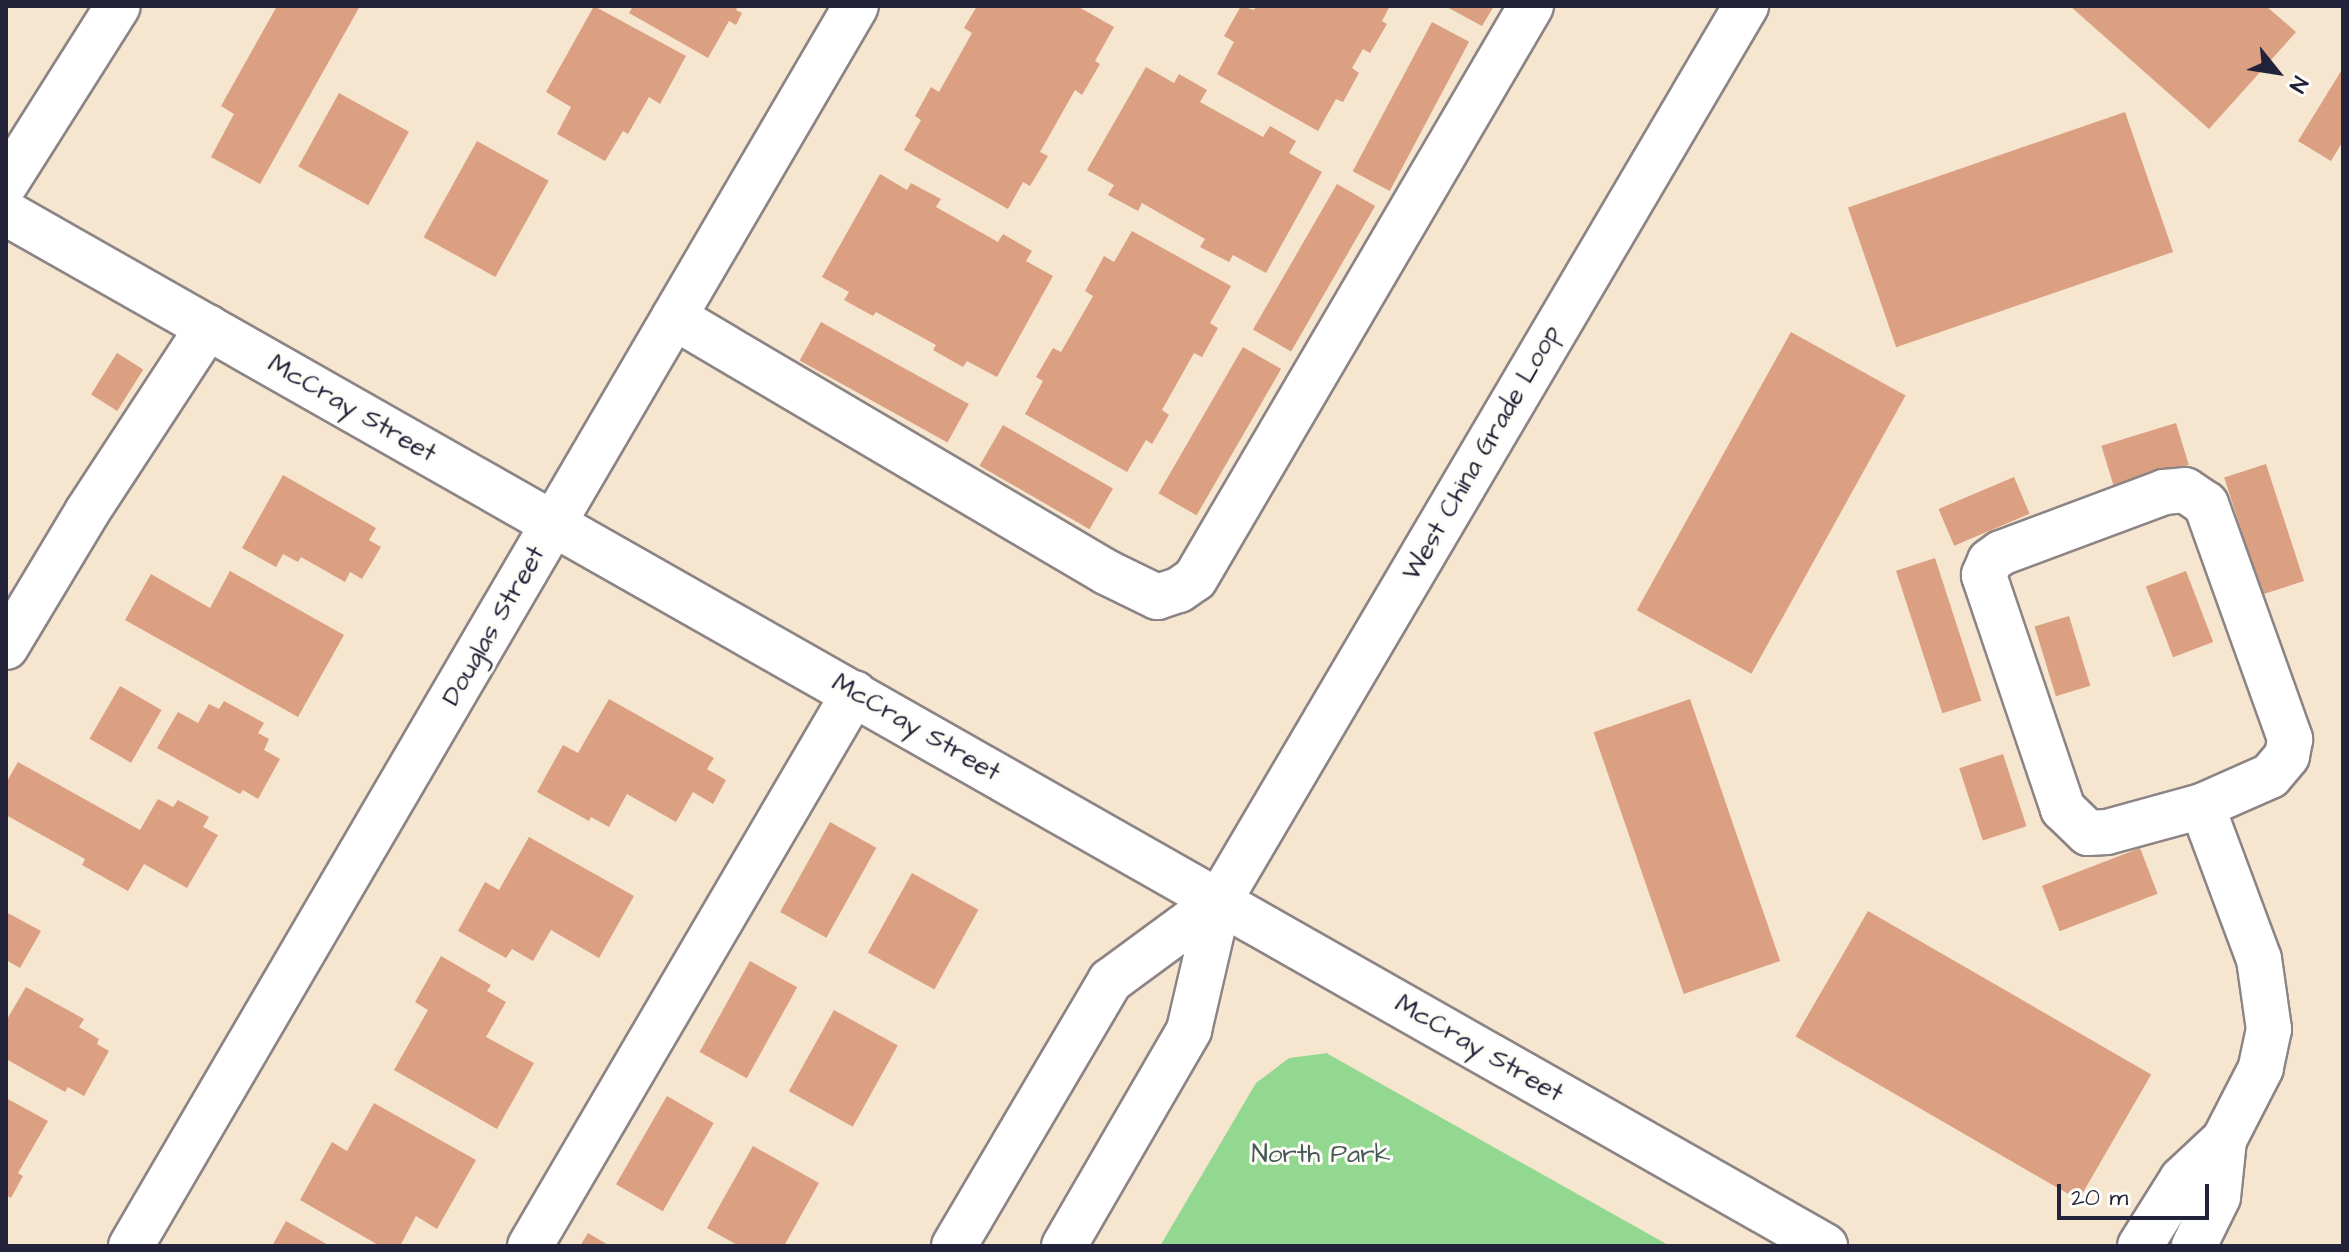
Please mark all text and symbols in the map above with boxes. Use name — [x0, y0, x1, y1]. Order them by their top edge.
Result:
north arrow — [2237, 32, 2317, 112]
text: N — [2281, 71, 2315, 98]
street label: West China Grade Loop — [1396, 320, 1568, 586]
street label: McCray Street — [262, 348, 442, 470]
street label: Douglas Street — [436, 541, 552, 711]
street label: McCray Street — [826, 667, 1006, 789]
street label: McCray Street — [1389, 988, 1569, 1110]
park label: North Park — [1251, 1139, 1391, 1171]
scale bar — [2061, 1168, 2213, 1218]
text: 20 m — [2071, 1181, 2128, 1215]

